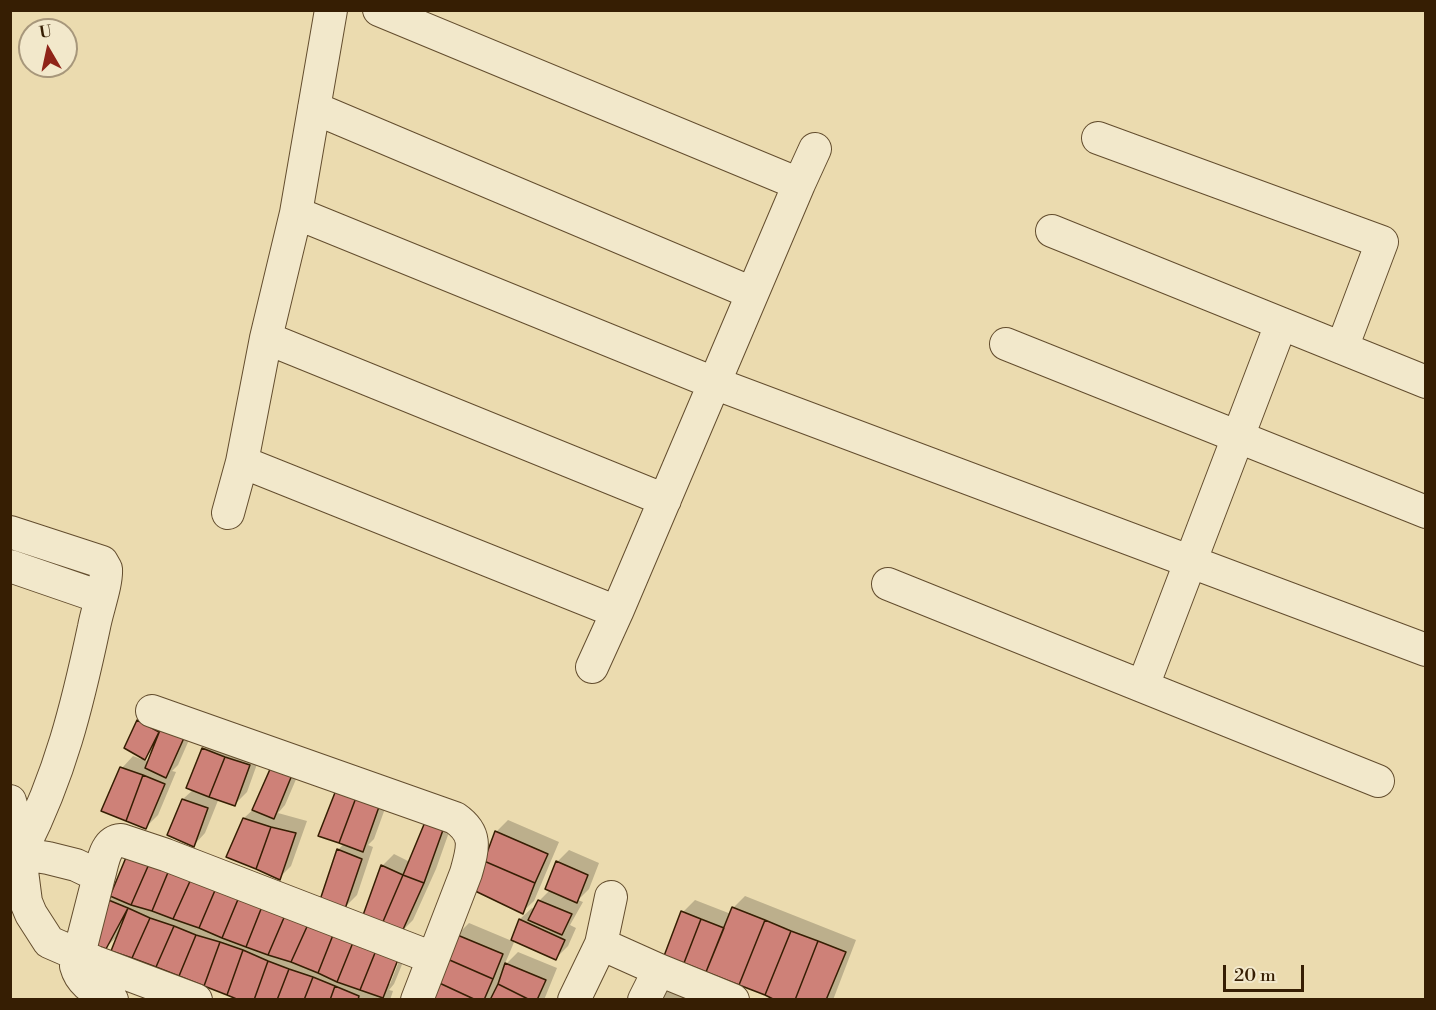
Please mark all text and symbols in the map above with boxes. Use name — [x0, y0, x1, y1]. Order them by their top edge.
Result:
north arrow — [18, 18, 78, 78]
text: U — [38, 21, 53, 43]
scale bar — [1226, 953, 1307, 991]
text: 20 m — [1234, 964, 1276, 987]

